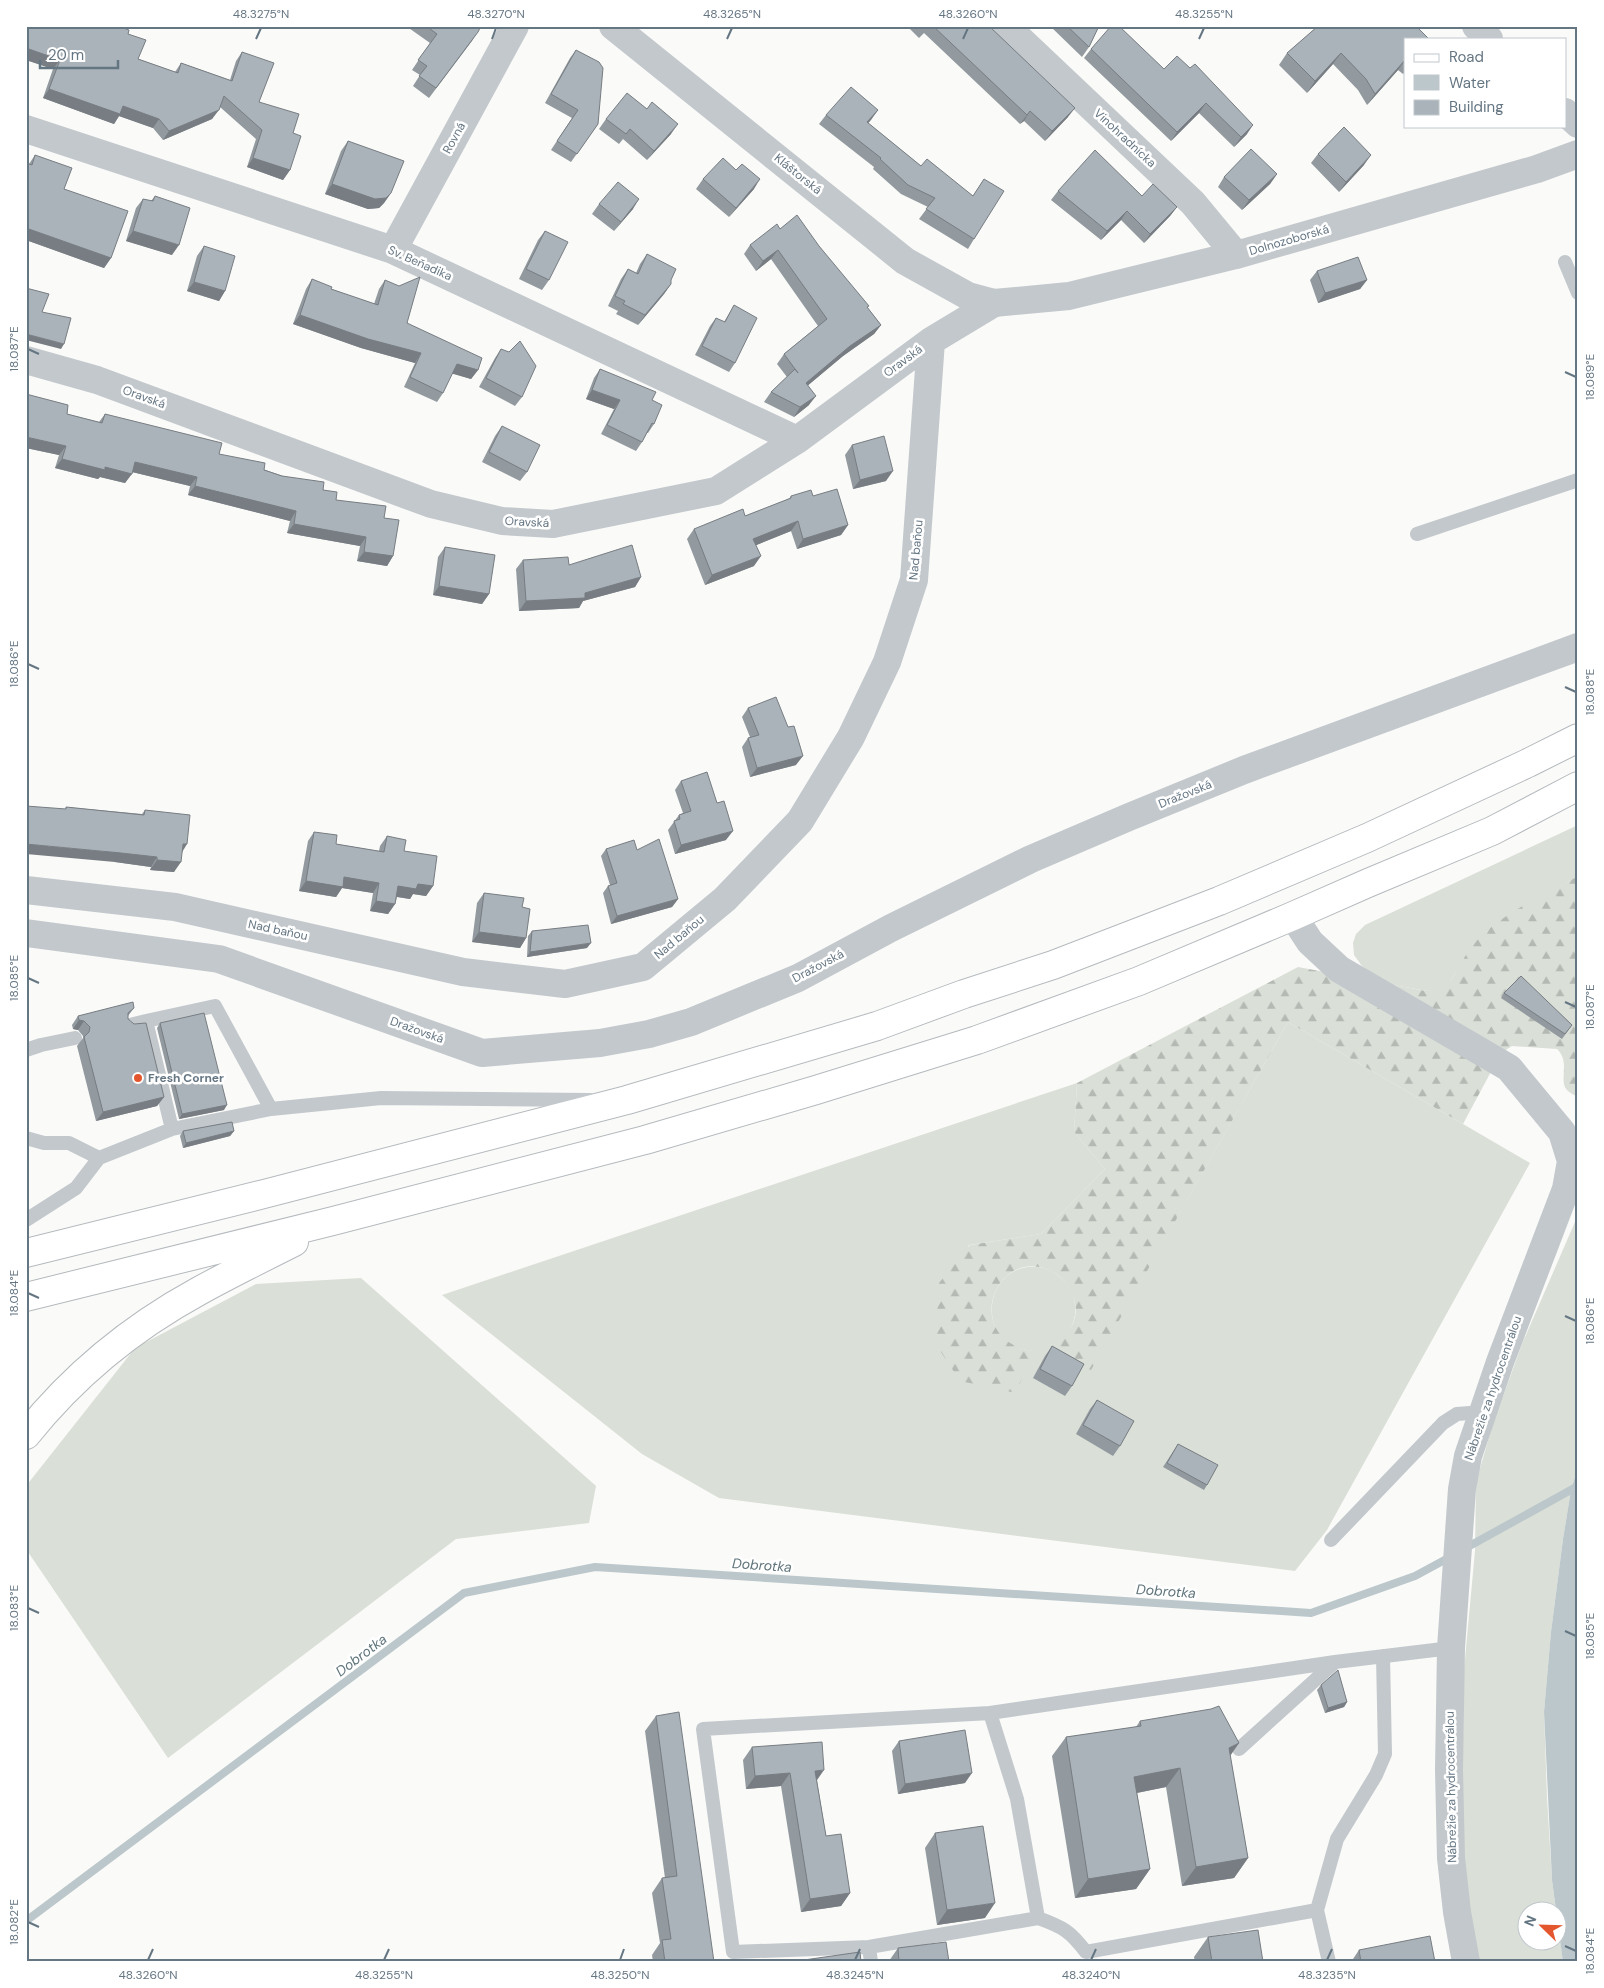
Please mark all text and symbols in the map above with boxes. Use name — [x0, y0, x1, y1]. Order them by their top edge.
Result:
text: 48.3275°N — [233, 6, 289, 22]
text: 48.3270°N — [467, 6, 525, 22]
text: 48.3265°N — [703, 6, 761, 22]
text: 48.3260°N — [938, 6, 998, 22]
text: 48.3255°N — [1175, 6, 1233, 22]
scale bar — [40, 38, 118, 70]
legend — [1404, 38, 1566, 128]
text: 20 m — [48, 45, 84, 65]
text: Road — [1449, 47, 1484, 67]
text: Water — [1449, 73, 1491, 93]
text: Building — [1449, 97, 1504, 117]
street label: Vinohradnícka — [1091, 105, 1159, 171]
street label: Rovná — [439, 120, 469, 156]
street label: Kláštorská — [771, 150, 825, 198]
street label: Dolnozoborská — [1247, 221, 1331, 259]
street label: Sv. Beňadika — [385, 242, 455, 284]
text: 18.087°E — [6, 326, 22, 372]
street label: Oravská — [880, 341, 926, 381]
text: 18.089°E — [1582, 354, 1598, 400]
street label: Oravská — [120, 382, 168, 412]
street label: Oravská — [504, 513, 550, 531]
street label: Nad baňou — [905, 519, 927, 581]
text: 18.086°E — [6, 640, 22, 687]
text: 18.088°E — [1582, 668, 1598, 715]
street label: Dražovská — [1156, 776, 1214, 812]
street label: Nad baňou — [651, 911, 707, 963]
street label: Nad baňou — [247, 916, 309, 944]
street label: Dražovská — [789, 946, 847, 986]
text: 18.085°E — [6, 954, 22, 1001]
text: 18.087°E — [1582, 984, 1598, 1030]
street label: Dražovská — [388, 1013, 446, 1047]
place label: Fresh Corner — [148, 1070, 224, 1086]
marker: Fresh Corner — [132, 1072, 144, 1084]
text: 18.084°E — [6, 1269, 22, 1316]
text: 18.086°E — [1582, 1297, 1598, 1344]
street label: Nábrežie za hydrocentrálou — [1461, 1314, 1525, 1462]
water label: Dobrotka — [732, 1554, 793, 1576]
water label: Dobrotka — [1136, 1580, 1197, 1602]
text: 18.083°E — [6, 1585, 22, 1631]
text: 18.085°E — [1582, 1612, 1598, 1659]
water label: Dobrotka — [332, 1630, 390, 1680]
street label: Nábrežie za hydrocentrálou — [1442, 1711, 1460, 1863]
text: 18.082°E — [6, 1899, 22, 1945]
north arrow — [1516, 1900, 1566, 1950]
text: N — [1520, 1913, 1540, 1929]
text: 18.084°E — [1582, 1927, 1598, 1974]
text: 48.3260°N — [118, 1967, 178, 1983]
text: 48.3255°N — [355, 1967, 413, 1983]
text: 48.3250°N — [591, 1967, 649, 1983]
text: 48.3245°N — [826, 1967, 884, 1983]
text: 48.3240°N — [1062, 1967, 1120, 1983]
text: 48.3235°N — [1298, 1967, 1356, 1983]

